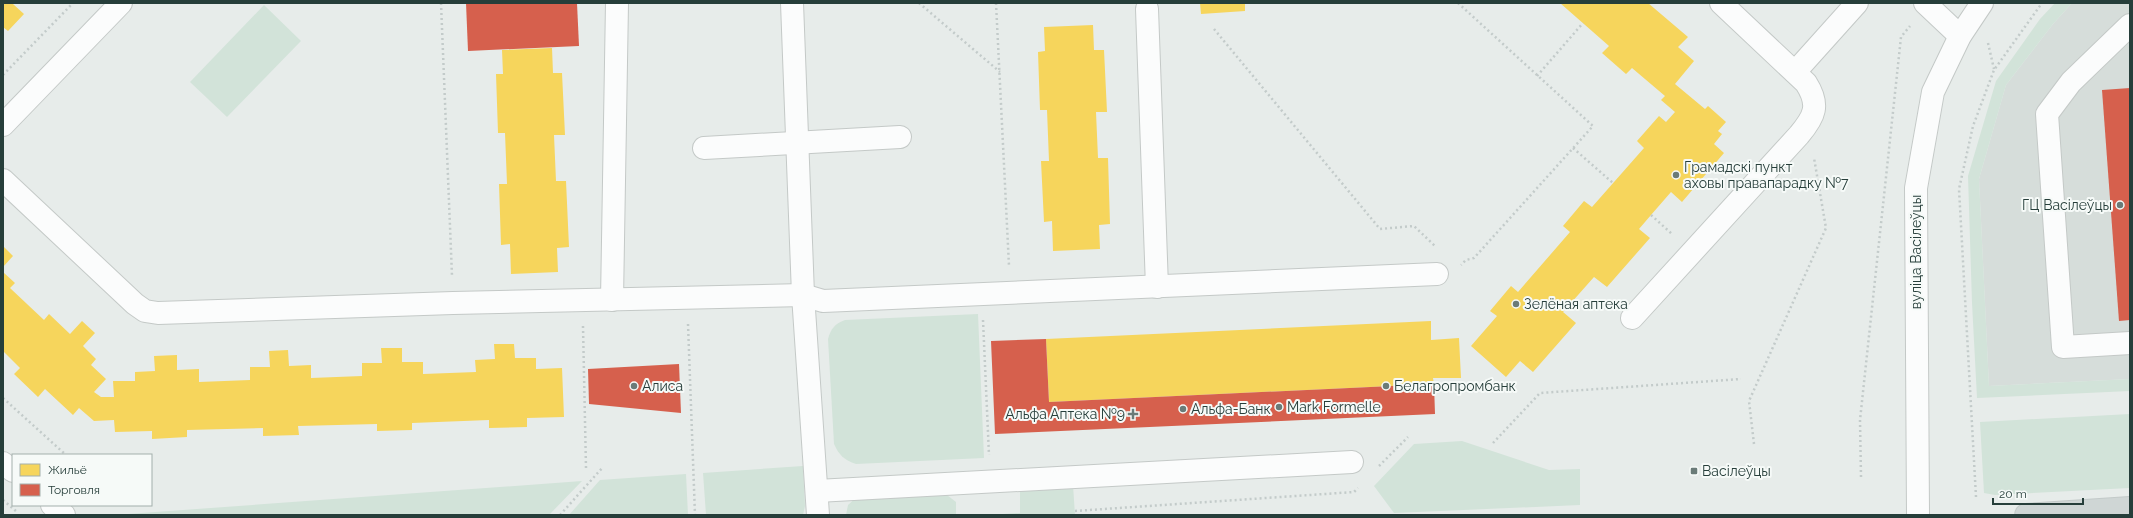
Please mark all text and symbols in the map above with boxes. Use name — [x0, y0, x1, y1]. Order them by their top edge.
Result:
place label: Грамадскі пункт аховы правапарадку №7 — [1684, 159, 1849, 191]
marker: Грамадскі пункт аховы правапарадку №7 — [1671, 170, 1681, 180]
street label: вуліца Васілеўцы — [1908, 195, 1924, 309]
place label: ГЦ Васілеўцы — [2022, 197, 2112, 213]
marker: ГЦ Васілеўцы — [2115, 200, 2125, 210]
place label: Зелёная аптека — [1524, 296, 1628, 312]
marker: Зелёная аптека — [1511, 299, 1521, 309]
place label: Алиса — [642, 378, 683, 394]
place label: Белагропромбанк — [1394, 378, 1516, 394]
marker: Алиса — [629, 381, 639, 391]
marker: Белагропромбанк — [1381, 381, 1391, 391]
place label: Mark Formelle — [1287, 399, 1381, 415]
place label: Альфа-Банк — [1191, 401, 1271, 417]
marker: Mark Formelle — [1274, 402, 1284, 412]
marker: Альфа-Банк — [1178, 404, 1188, 414]
place label: Альфа Аптека №9 — [1005, 406, 1125, 422]
marker: Альфа Аптека №9 — [1128, 409, 1138, 419]
legend — [12, 454, 152, 506]
text: Жильё — [48, 463, 87, 477]
place label: Васілеўцы — [1702, 463, 1771, 479]
marker: Васілеўцы — [1689, 466, 1699, 476]
scale bar — [1993, 480, 2083, 506]
text: Торговля — [48, 483, 100, 497]
text: 20 m — [1999, 487, 2027, 501]

